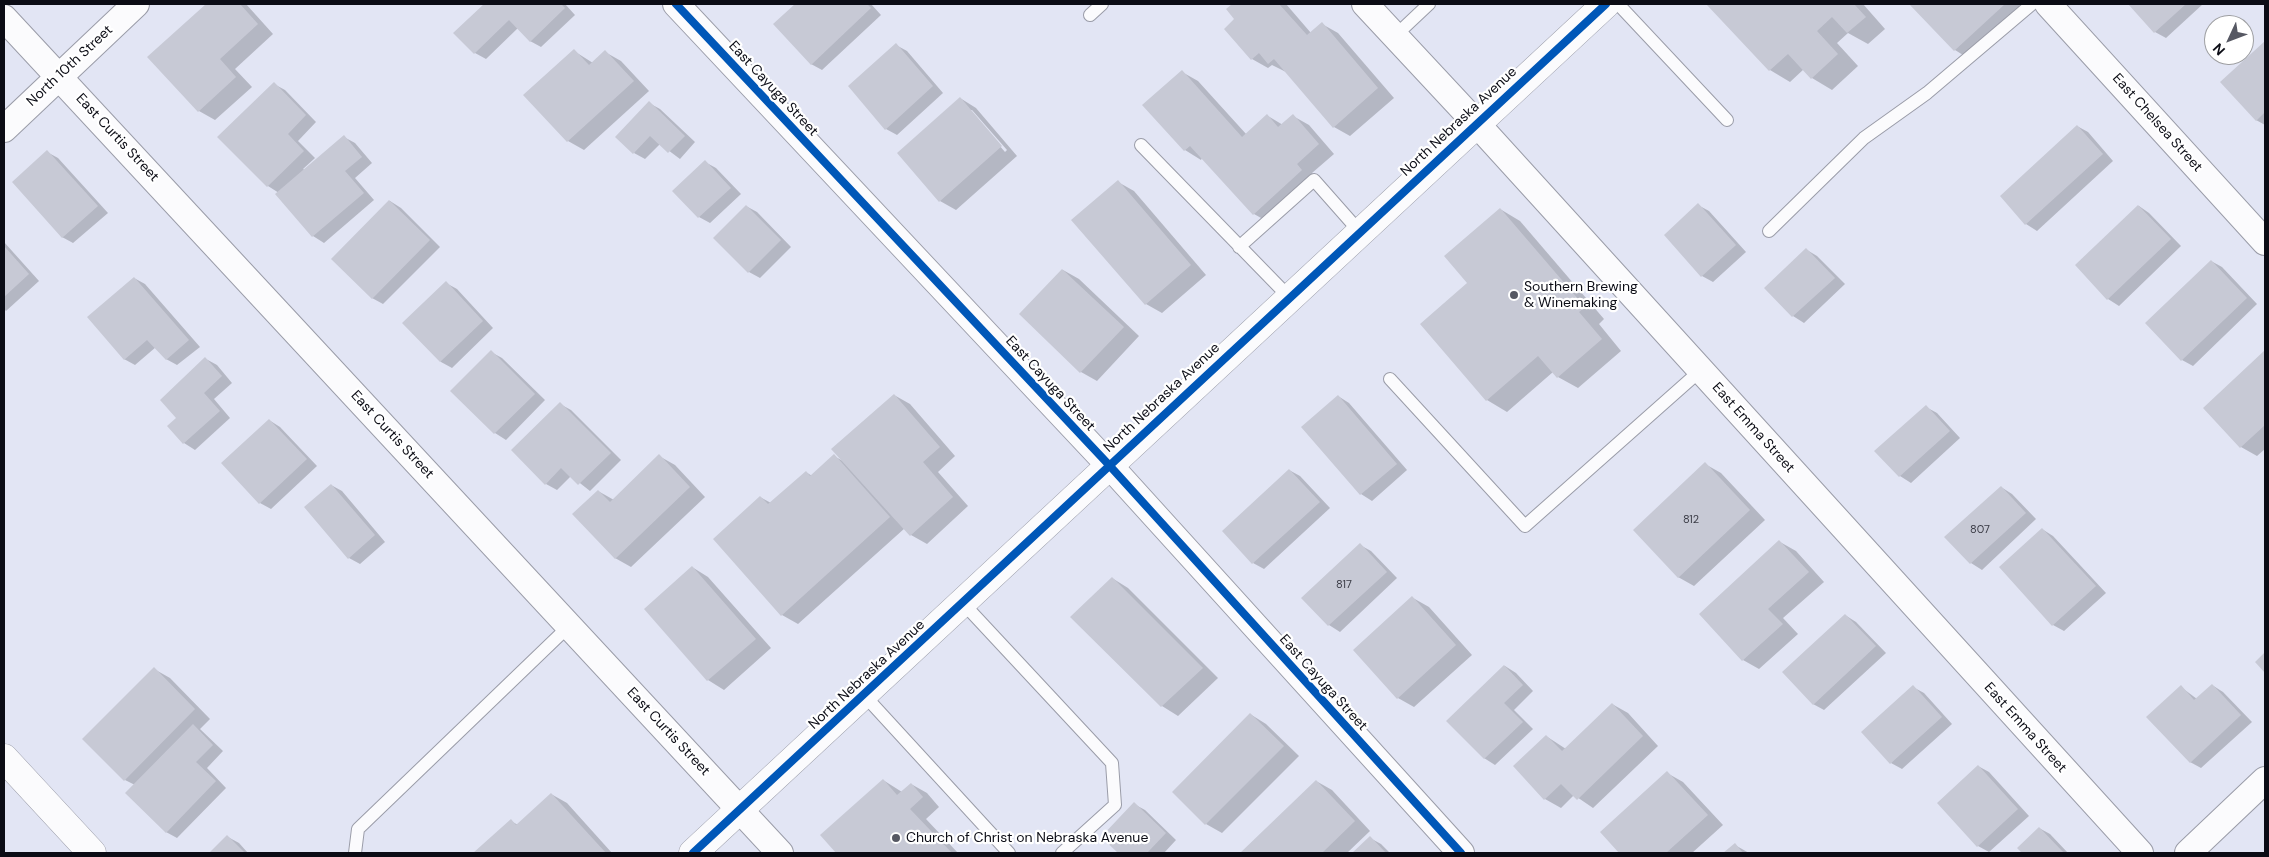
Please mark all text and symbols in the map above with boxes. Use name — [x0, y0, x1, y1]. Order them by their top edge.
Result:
north arrow — [2204, 15, 2254, 65]
street label: North 10th Street — [24, 22, 116, 110]
street label: East Cayuga Street — [725, 38, 821, 140]
text: N — [2209, 40, 2229, 59]
street label: North Nebraska Avenue — [1397, 64, 1521, 180]
street label: East Chelsea Street — [2108, 70, 2206, 176]
street label: East Curtis Street — [72, 91, 162, 185]
place label: Southern Brewing & Winemaking — [1524, 279, 1638, 312]
marker: Southern Brewing & Winemaking — [1508, 289, 1520, 301]
street label: East Cayuga Street — [1002, 333, 1098, 435]
street label: North Nebraska Avenue — [1100, 340, 1224, 456]
street label: East Emma Street — [1708, 380, 1798, 476]
street label: East Curtis Street — [347, 388, 437, 482]
house number: 812 — [1683, 513, 1699, 527]
house number: 807 — [1970, 523, 1990, 537]
house number: 817 — [1336, 578, 1352, 592]
street label: North Nebraska Avenue — [805, 617, 929, 733]
street label: East Cayuga Street — [1275, 631, 1371, 735]
street label: East Emma Street — [1980, 680, 2070, 776]
street label: East Curtis Street — [623, 685, 713, 779]
place label: Church of Christ on Nebraska Avenue — [906, 830, 1148, 846]
marker: Church of Christ on Nebraska Avenue — [890, 832, 902, 844]

